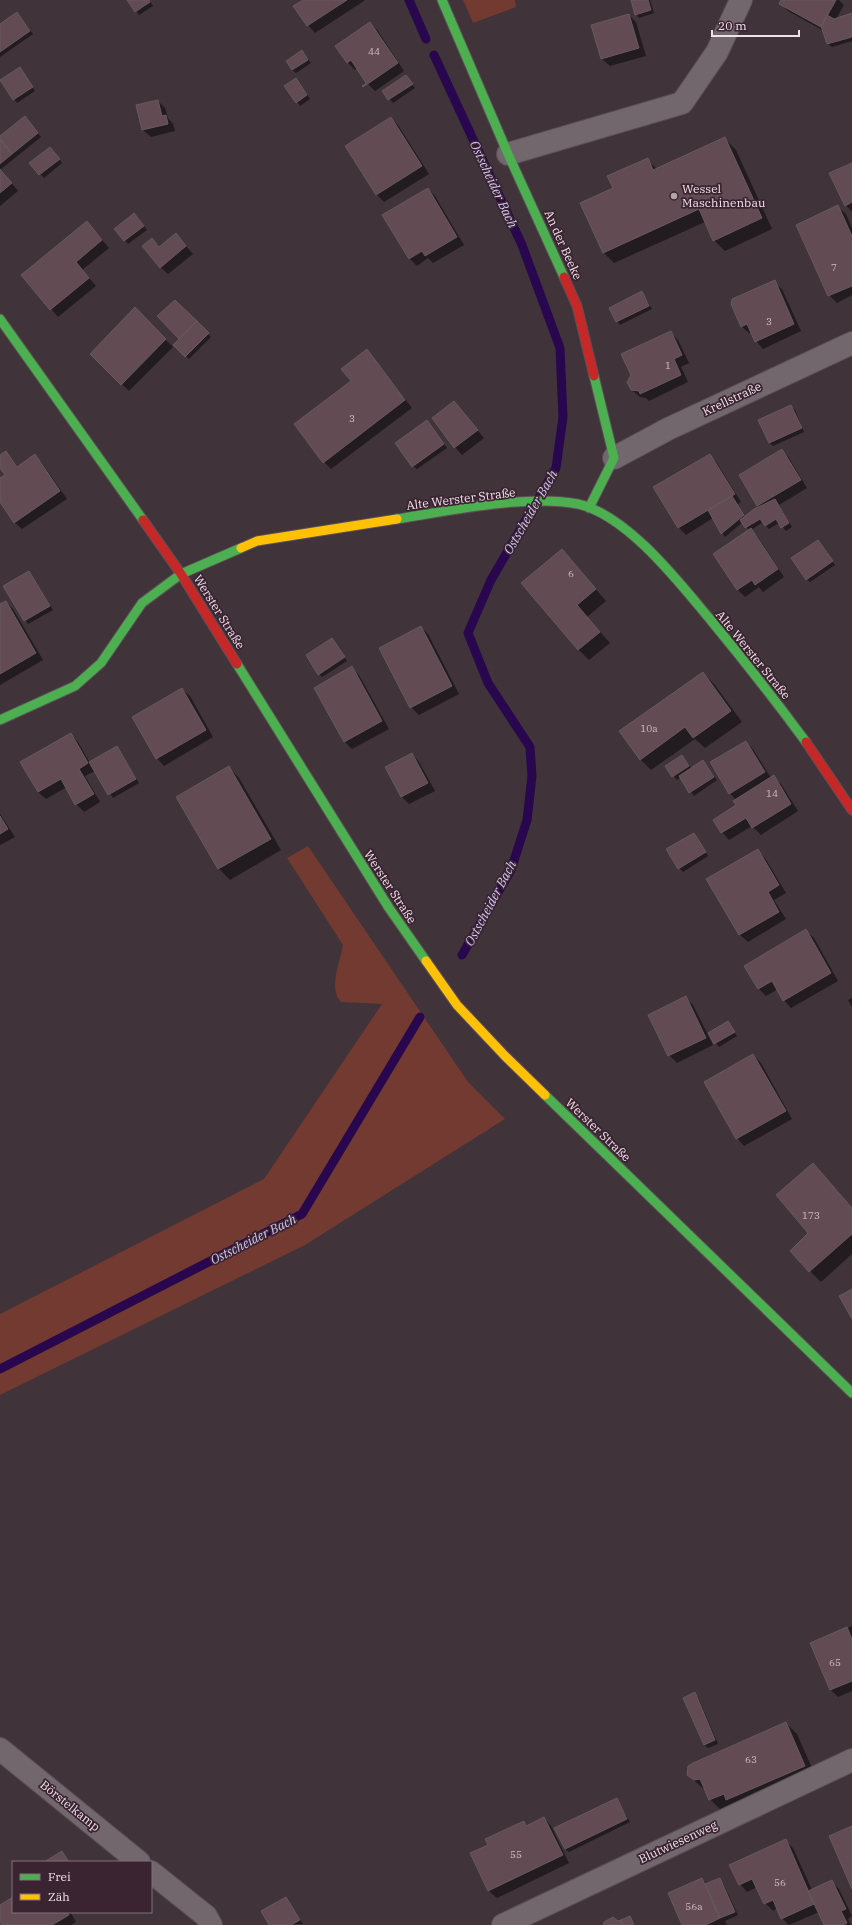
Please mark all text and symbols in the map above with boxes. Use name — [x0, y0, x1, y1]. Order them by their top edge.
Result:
scale bar — [712, 12, 799, 38]
text: 20 m — [718, 18, 747, 33]
house number: 44 — [368, 45, 380, 58]
water label: Ostscheider Bach — [466, 138, 521, 231]
place label: Wessel Maschinenbau — [682, 181, 766, 210]
marker: Wessel Maschinenbau — [669, 191, 679, 201]
street label: An der Beeke — [541, 208, 585, 282]
house number: 7 — [831, 261, 837, 274]
house number: 3 — [766, 315, 772, 328]
house number: 1 — [665, 359, 671, 372]
street label: Krellstraße — [700, 378, 764, 419]
house number: 3 — [349, 412, 355, 425]
water label: Ostscheider Bach — [499, 467, 561, 557]
street label: Alte Werster Straße — [406, 484, 516, 513]
house number: 6 — [568, 567, 574, 580]
street label: Werster Straße — [191, 572, 248, 652]
street label: Alte Werster Straße — [713, 607, 794, 702]
house number: 10a — [640, 722, 658, 735]
house number: 14 — [766, 787, 778, 800]
street label: Werster Straße — [361, 847, 420, 926]
water label: Ostscheider Bach — [461, 858, 520, 949]
street label: Werster Straße — [563, 1095, 634, 1164]
house number: 173 — [802, 1209, 820, 1222]
water label: Ostscheider Bach — [207, 1210, 299, 1268]
house number: 65 — [829, 1656, 841, 1669]
house number: 63 — [745, 1753, 757, 1766]
street label: Börstelkamp — [37, 1777, 103, 1834]
street label: Blutwiesenweg — [636, 1817, 720, 1866]
house number: 55 — [510, 1848, 522, 1861]
legend — [12, 1861, 152, 1913]
text: Frei — [48, 1869, 71, 1884]
house number: 56 — [774, 1876, 786, 1889]
text: Zäh — [48, 1889, 70, 1904]
house number: 56a — [685, 1900, 703, 1913]

